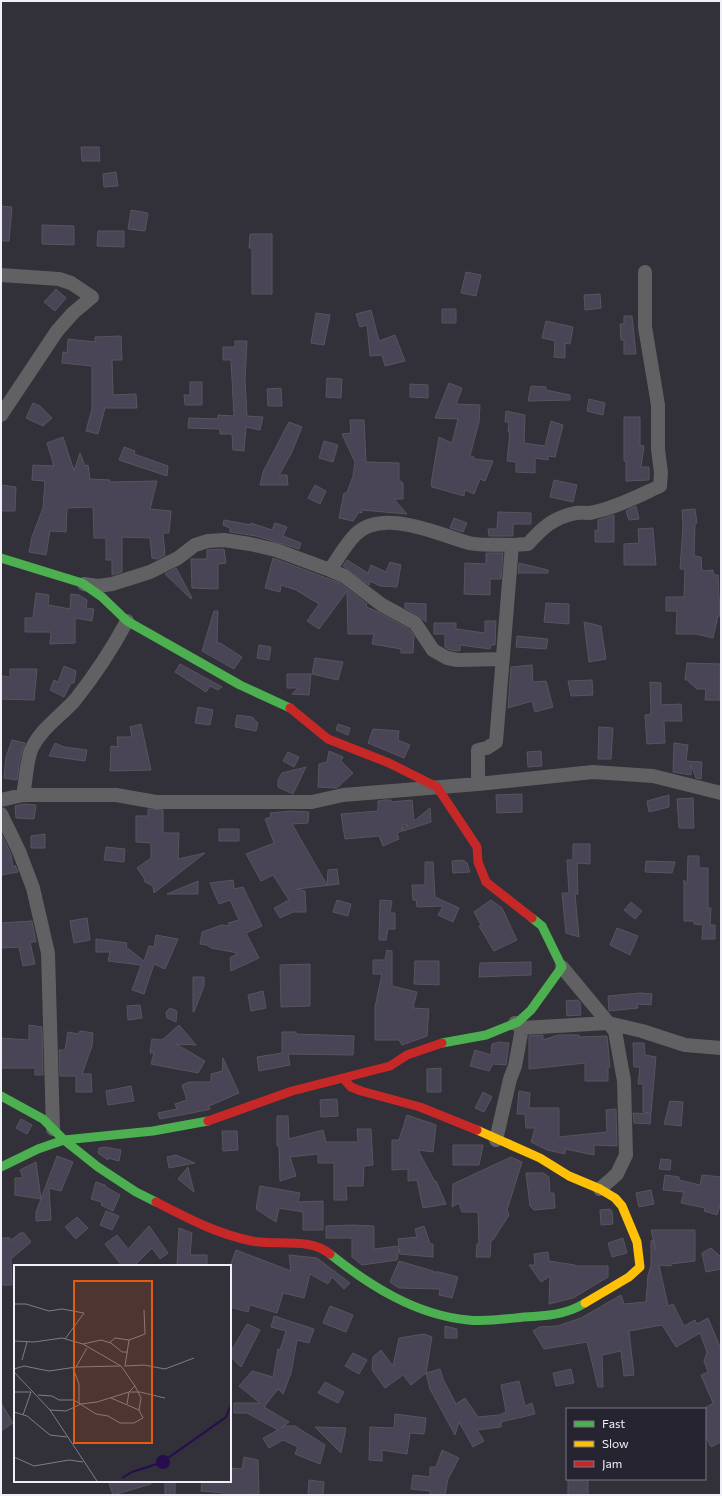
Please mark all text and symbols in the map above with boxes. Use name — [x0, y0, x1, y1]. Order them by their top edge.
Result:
inset map — [14, 1265, 231, 1482]
legend — [566, 1408, 706, 1480]
text: Fast — [602, 1416, 625, 1430]
text: Slow — [602, 1436, 629, 1450]
text: Jam — [602, 1456, 622, 1471]

